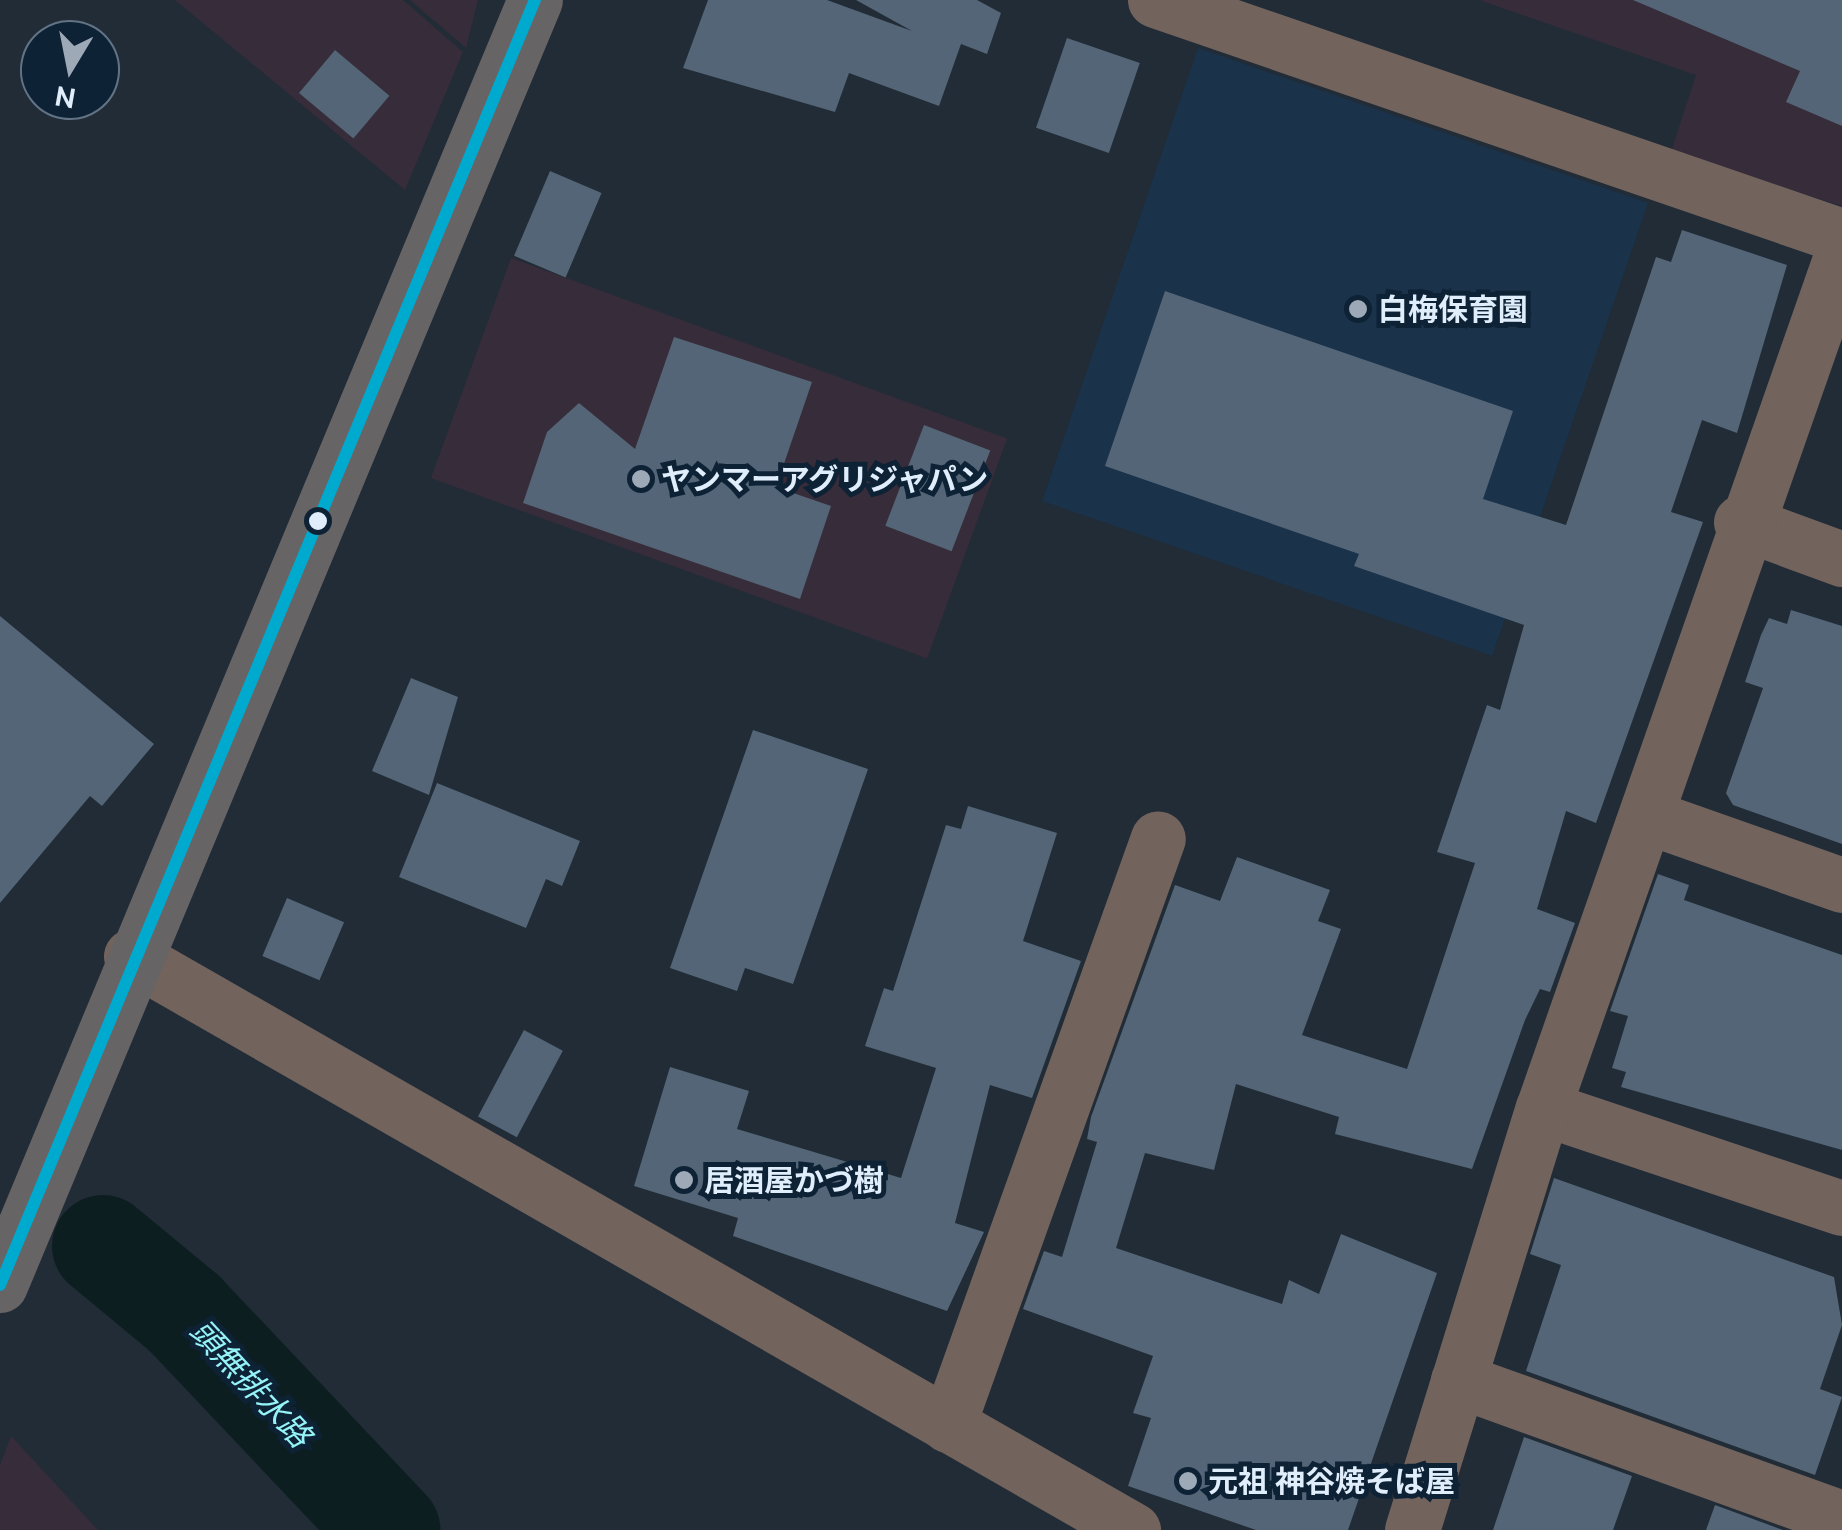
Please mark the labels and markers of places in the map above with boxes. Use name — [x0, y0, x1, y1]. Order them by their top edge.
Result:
place label: 白梅保育園 — [1378, 291, 1528, 327]
marker: 白梅保育園 — [1347, 298, 1369, 320]
place label: ヤンマーアグリジャパン — [661, 461, 991, 497]
marker: ヤンマーアグリジャパン — [630, 468, 652, 490]
unlabelled marker — [308, 511, 328, 531]
place label: 居酒屋かづ樹 — [704, 1162, 884, 1198]
marker: 居酒屋かづ樹 — [673, 1169, 695, 1191]
place label: 元祖 神谷焼そば屋 — [1208, 1463, 1455, 1499]
marker: 元祖 神谷焼そば屋 — [1177, 1470, 1199, 1492]

